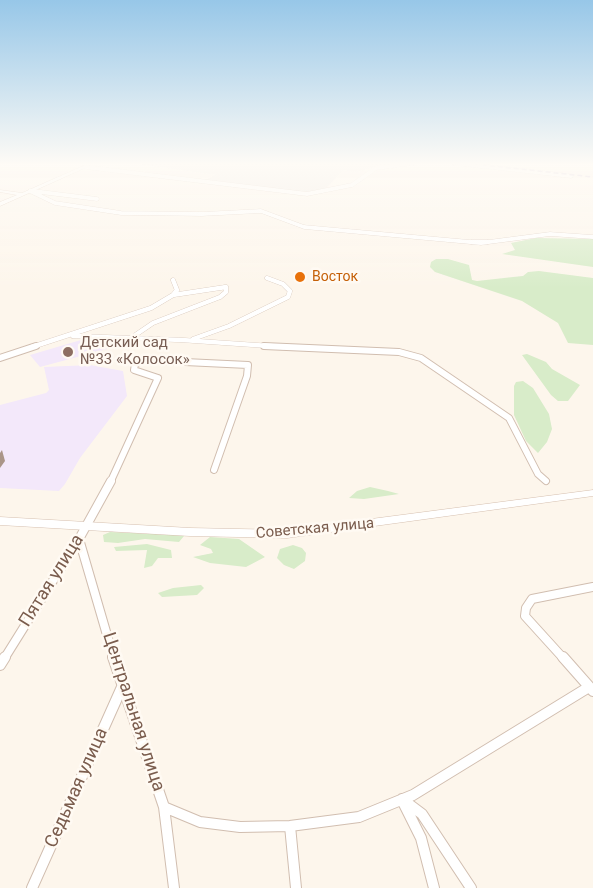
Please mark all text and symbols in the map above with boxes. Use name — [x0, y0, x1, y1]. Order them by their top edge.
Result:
place label: Восток — [312, 269, 358, 285]
marker: Восток — [293, 270, 307, 284]
place label: Детский сад №33 «Колосок» — [80, 334, 190, 369]
marker: Детский сад №33 «Колосок» — [61, 345, 75, 359]
street label: Советская улица — [255, 515, 375, 543]
street label: Пятая улица — [15, 531, 89, 631]
street label: Центральная улица — [97, 630, 169, 794]
street label: Седьмая улица — [41, 725, 113, 851]

